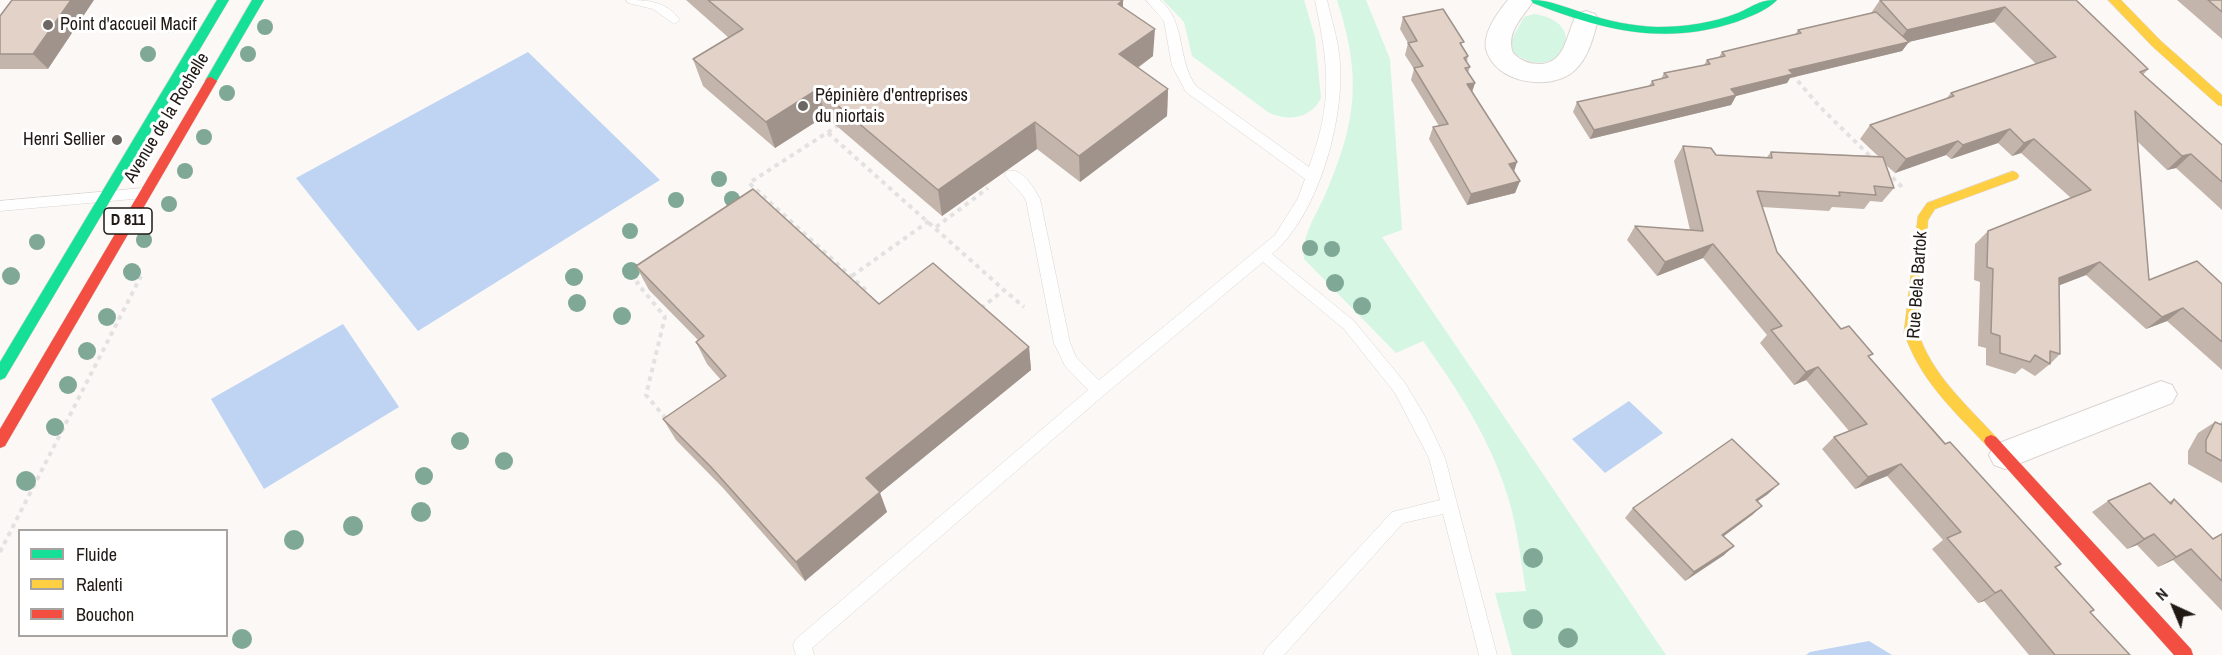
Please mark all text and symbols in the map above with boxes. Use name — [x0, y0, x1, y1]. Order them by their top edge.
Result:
place label: Point d'accueil Macif — [60, 14, 197, 36]
marker: Point d'accueil Macif — [41, 18, 55, 32]
street label: Avenue de la Rochelle — [120, 49, 214, 187]
place label: Pépinière d'entreprises du niortais — [815, 85, 968, 128]
marker: Pépinière d'entreprises du niortais — [796, 99, 810, 113]
place label: Henri Sellier — [23, 129, 105, 151]
marker: Henri Sellier — [110, 133, 124, 147]
road number: D 811 — [104, 208, 152, 234]
street label: Rue Bela Bartok — [1903, 231, 1933, 339]
legend — [18, 529, 228, 637]
text: Fluide — [76, 542, 117, 567]
text: Ralenti — [76, 572, 123, 597]
north arrow — [2144, 577, 2204, 637]
text: N — [2150, 583, 2173, 605]
text: Bouchon — [76, 602, 134, 627]

